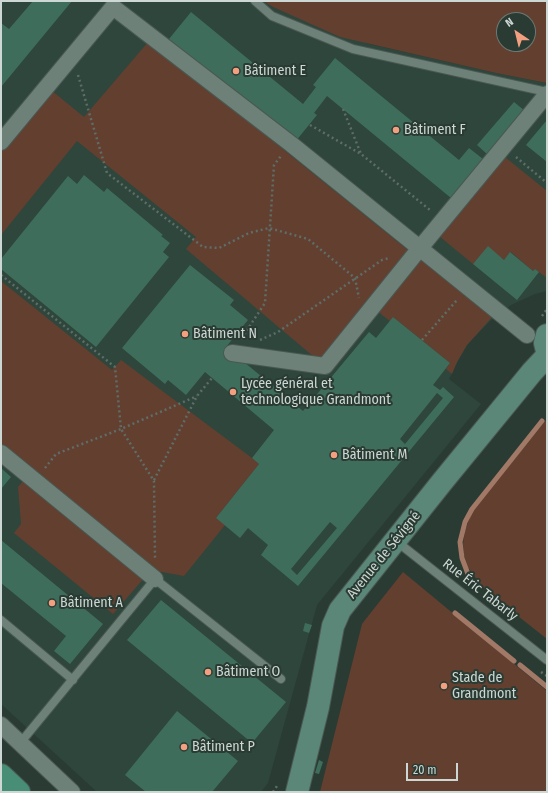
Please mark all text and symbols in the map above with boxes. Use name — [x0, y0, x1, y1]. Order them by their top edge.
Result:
north arrow — [496, 12, 536, 52]
text: N — [503, 15, 516, 30]
place label: Bâtiment E — [244, 63, 306, 79]
marker: Bâtiment E — [231, 66, 241, 76]
place label: Bâtiment F — [404, 122, 466, 138]
marker: Bâtiment F — [391, 125, 401, 135]
place label: Bâtiment N — [193, 326, 257, 342]
marker: Bâtiment N — [180, 329, 190, 339]
place label: Lycée général et technologique Grandmont — [241, 376, 391, 408]
marker: Lycée général et technologique Grandmont — [228, 387, 238, 397]
place label: Bâtiment M — [342, 447, 408, 463]
marker: Bâtiment M — [329, 450, 339, 460]
street label: Avenue de Sévigné — [344, 508, 424, 602]
street label: Rue Éric Tabarly — [439, 555, 521, 625]
place label: Bâtiment A — [60, 595, 123, 611]
marker: Bâtiment A — [47, 598, 57, 608]
place label: Bâtiment O — [216, 664, 280, 680]
marker: Bâtiment O — [203, 667, 213, 677]
place label: Stade de Grandmont — [452, 670, 516, 702]
marker: Stade de Grandmont — [439, 681, 449, 691]
place label: Bâtiment P — [192, 739, 255, 755]
marker: Bâtiment P — [179, 742, 189, 752]
scale bar — [408, 755, 460, 781]
text: 20 m — [413, 763, 437, 777]

